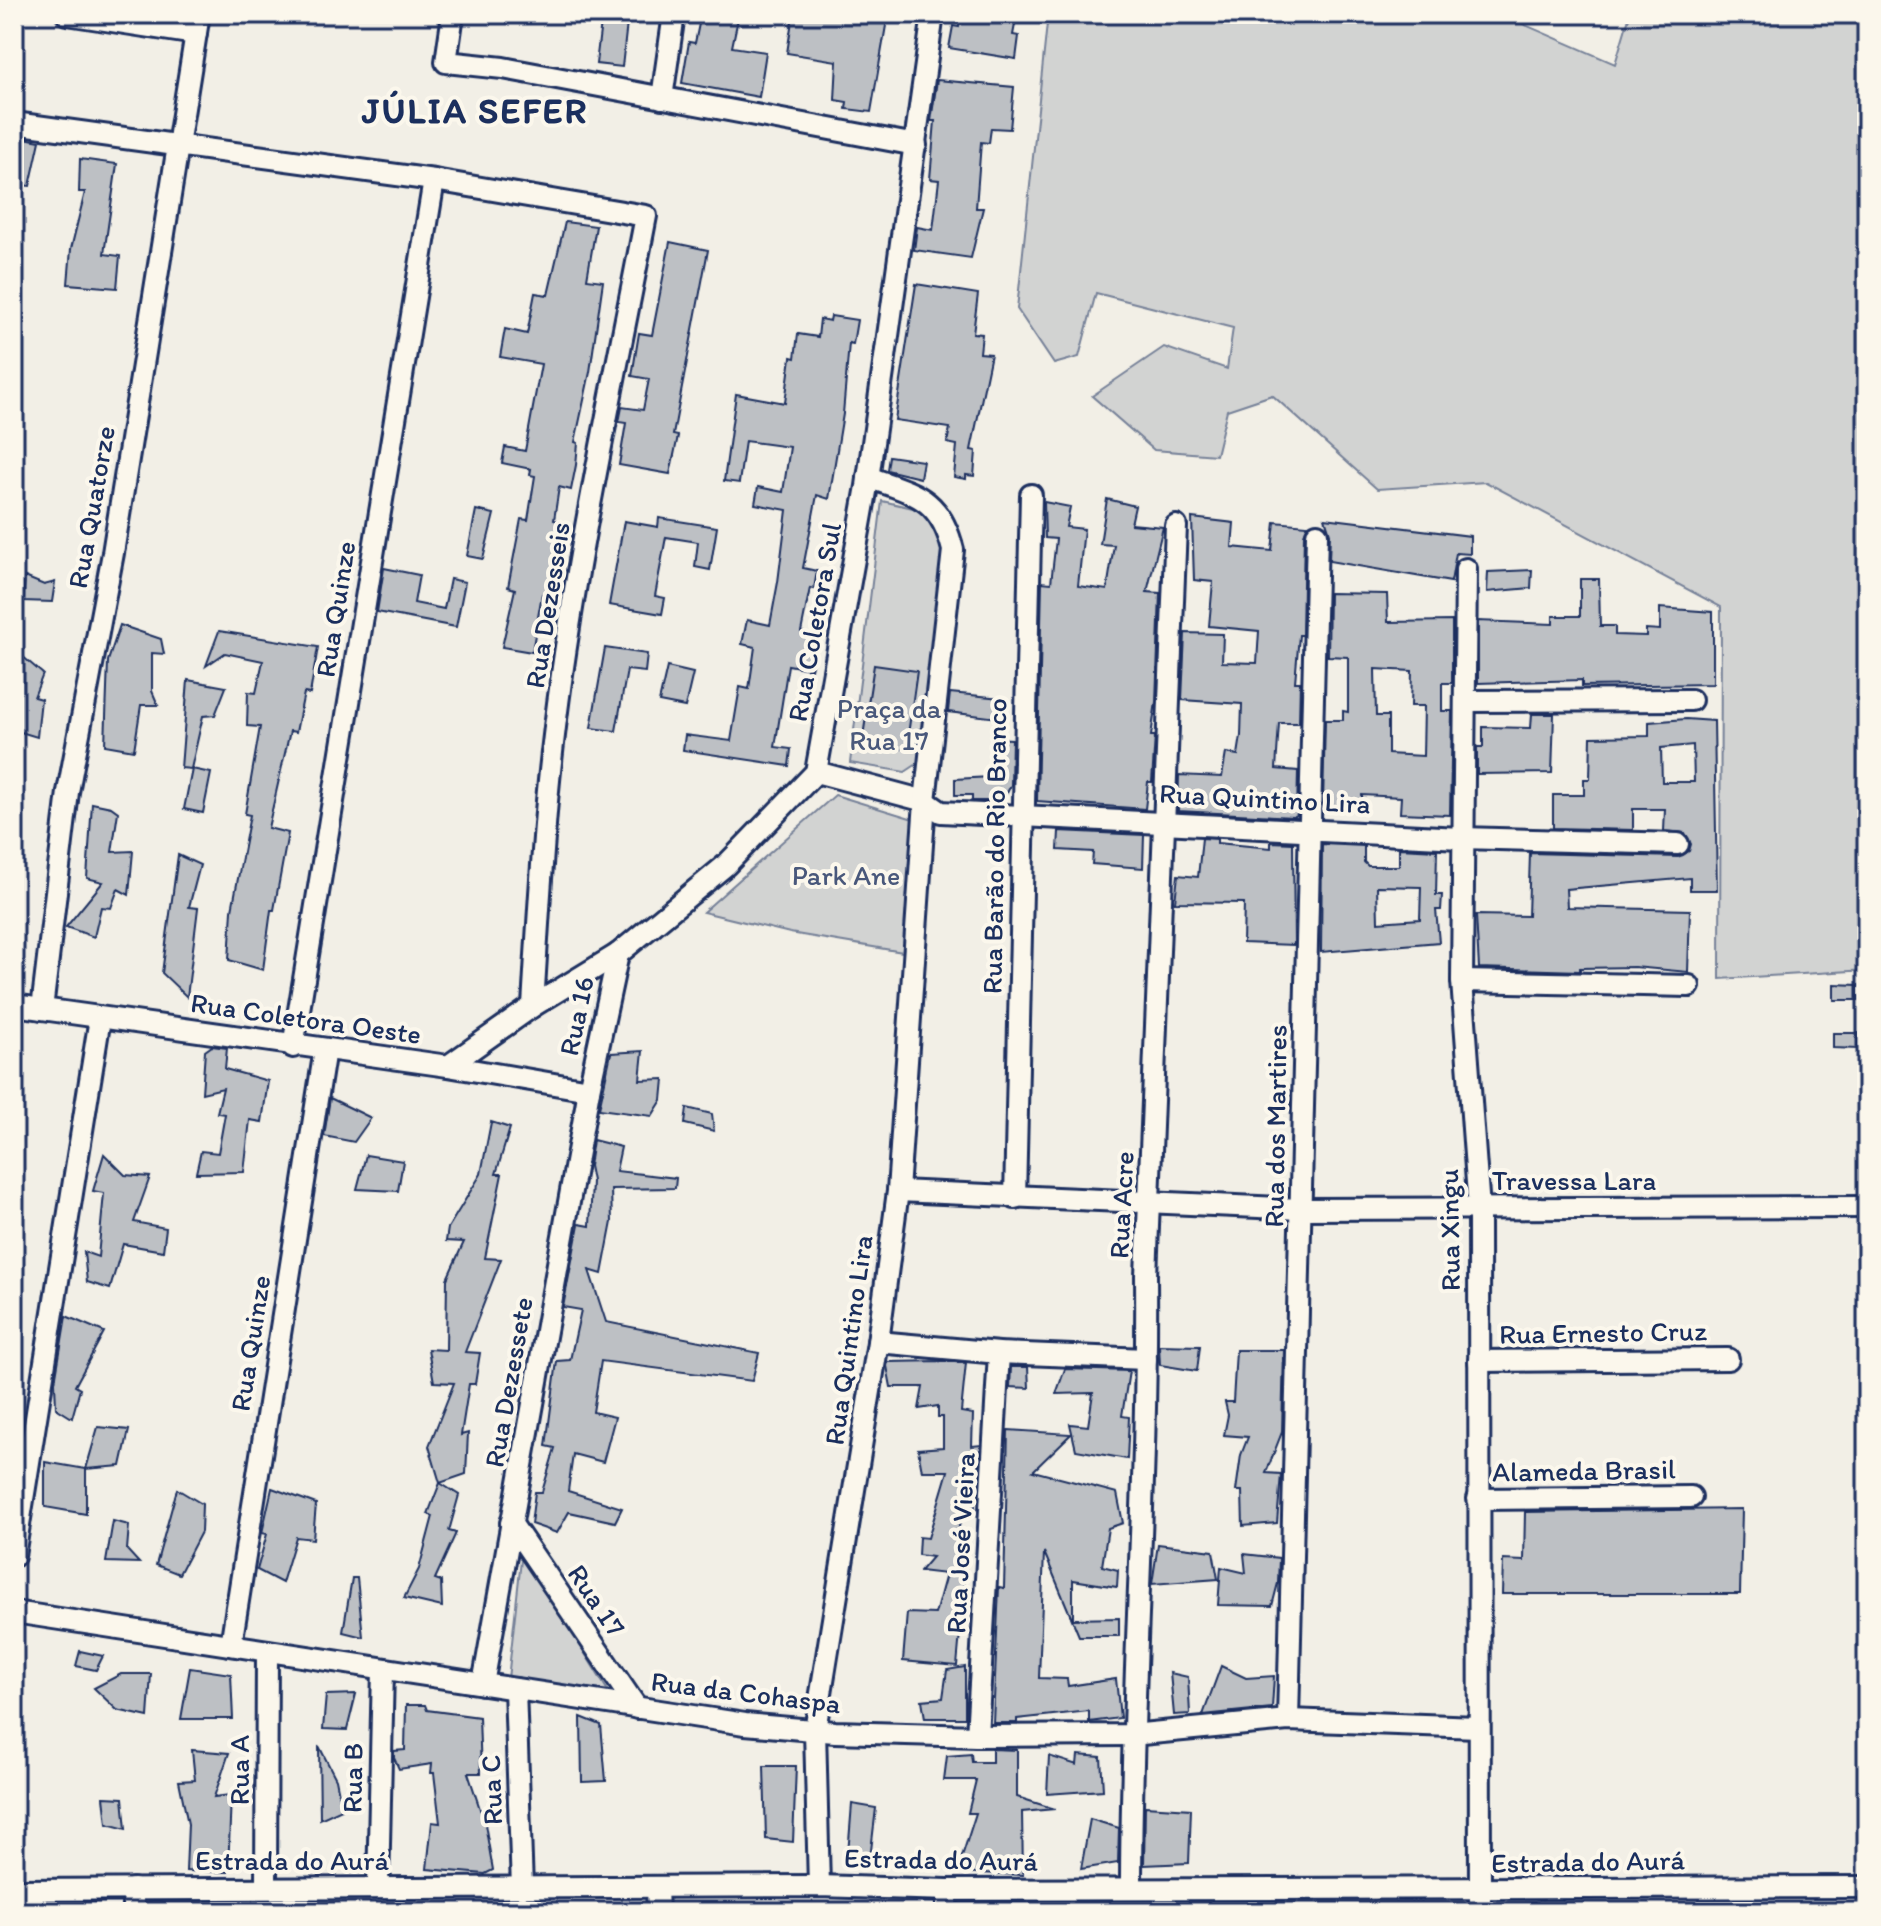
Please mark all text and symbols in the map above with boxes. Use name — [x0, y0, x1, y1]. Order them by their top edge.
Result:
district label: JÚLIA SEFER — [361, 89, 588, 132]
street label: Rua Quatorze — [60, 423, 122, 591]
street label: Rua Dezesseis — [517, 519, 577, 691]
street label: Rua Coletora Sul — [780, 520, 848, 724]
street label: Rua Quinze — [307, 539, 363, 679]
park label: Praça da Rua 17 — [837, 691, 942, 757]
street label: Rua Barão do Rio Branco — [974, 698, 1014, 994]
street label: Rua Quintino Lira — [1158, 775, 1372, 821]
park label: Park Ane — [792, 858, 900, 892]
street label: Rua 16 — [551, 973, 601, 1059]
street label: Rua Coletora Oeste — [189, 985, 423, 1051]
street label: Rua dos Martires — [1256, 1024, 1294, 1228]
street label: Rua Acre — [1101, 1150, 1141, 1260]
street label: Travessa Lara — [1492, 1163, 1657, 1197]
street label: Rua Xingu — [1431, 1169, 1467, 1291]
street label: Rua Quintino Lira — [816, 1233, 880, 1447]
street label: Rua Quinze — [222, 1273, 278, 1413]
street label: Rua Dezessete — [476, 1294, 540, 1470]
street label: Rua Ernesto Cruz — [1499, 1313, 1707, 1351]
street label: Rua José Vieira — [938, 1451, 982, 1635]
street label: Alameda Brasil — [1492, 1451, 1676, 1489]
street label: Rua 17 — [561, 1558, 633, 1642]
street label: Rua da Cohaspa — [649, 1663, 843, 1721]
street label: Rua A — [222, 1735, 256, 1805]
street label: Rua B — [334, 1743, 370, 1813]
street label: Rua C — [473, 1754, 509, 1826]
street label: Estrada do Aurá — [844, 1840, 1039, 1878]
street label: Estrada do Aurá — [1491, 1842, 1686, 1880]
street label: Estrada do Aurá — [195, 1843, 389, 1877]

